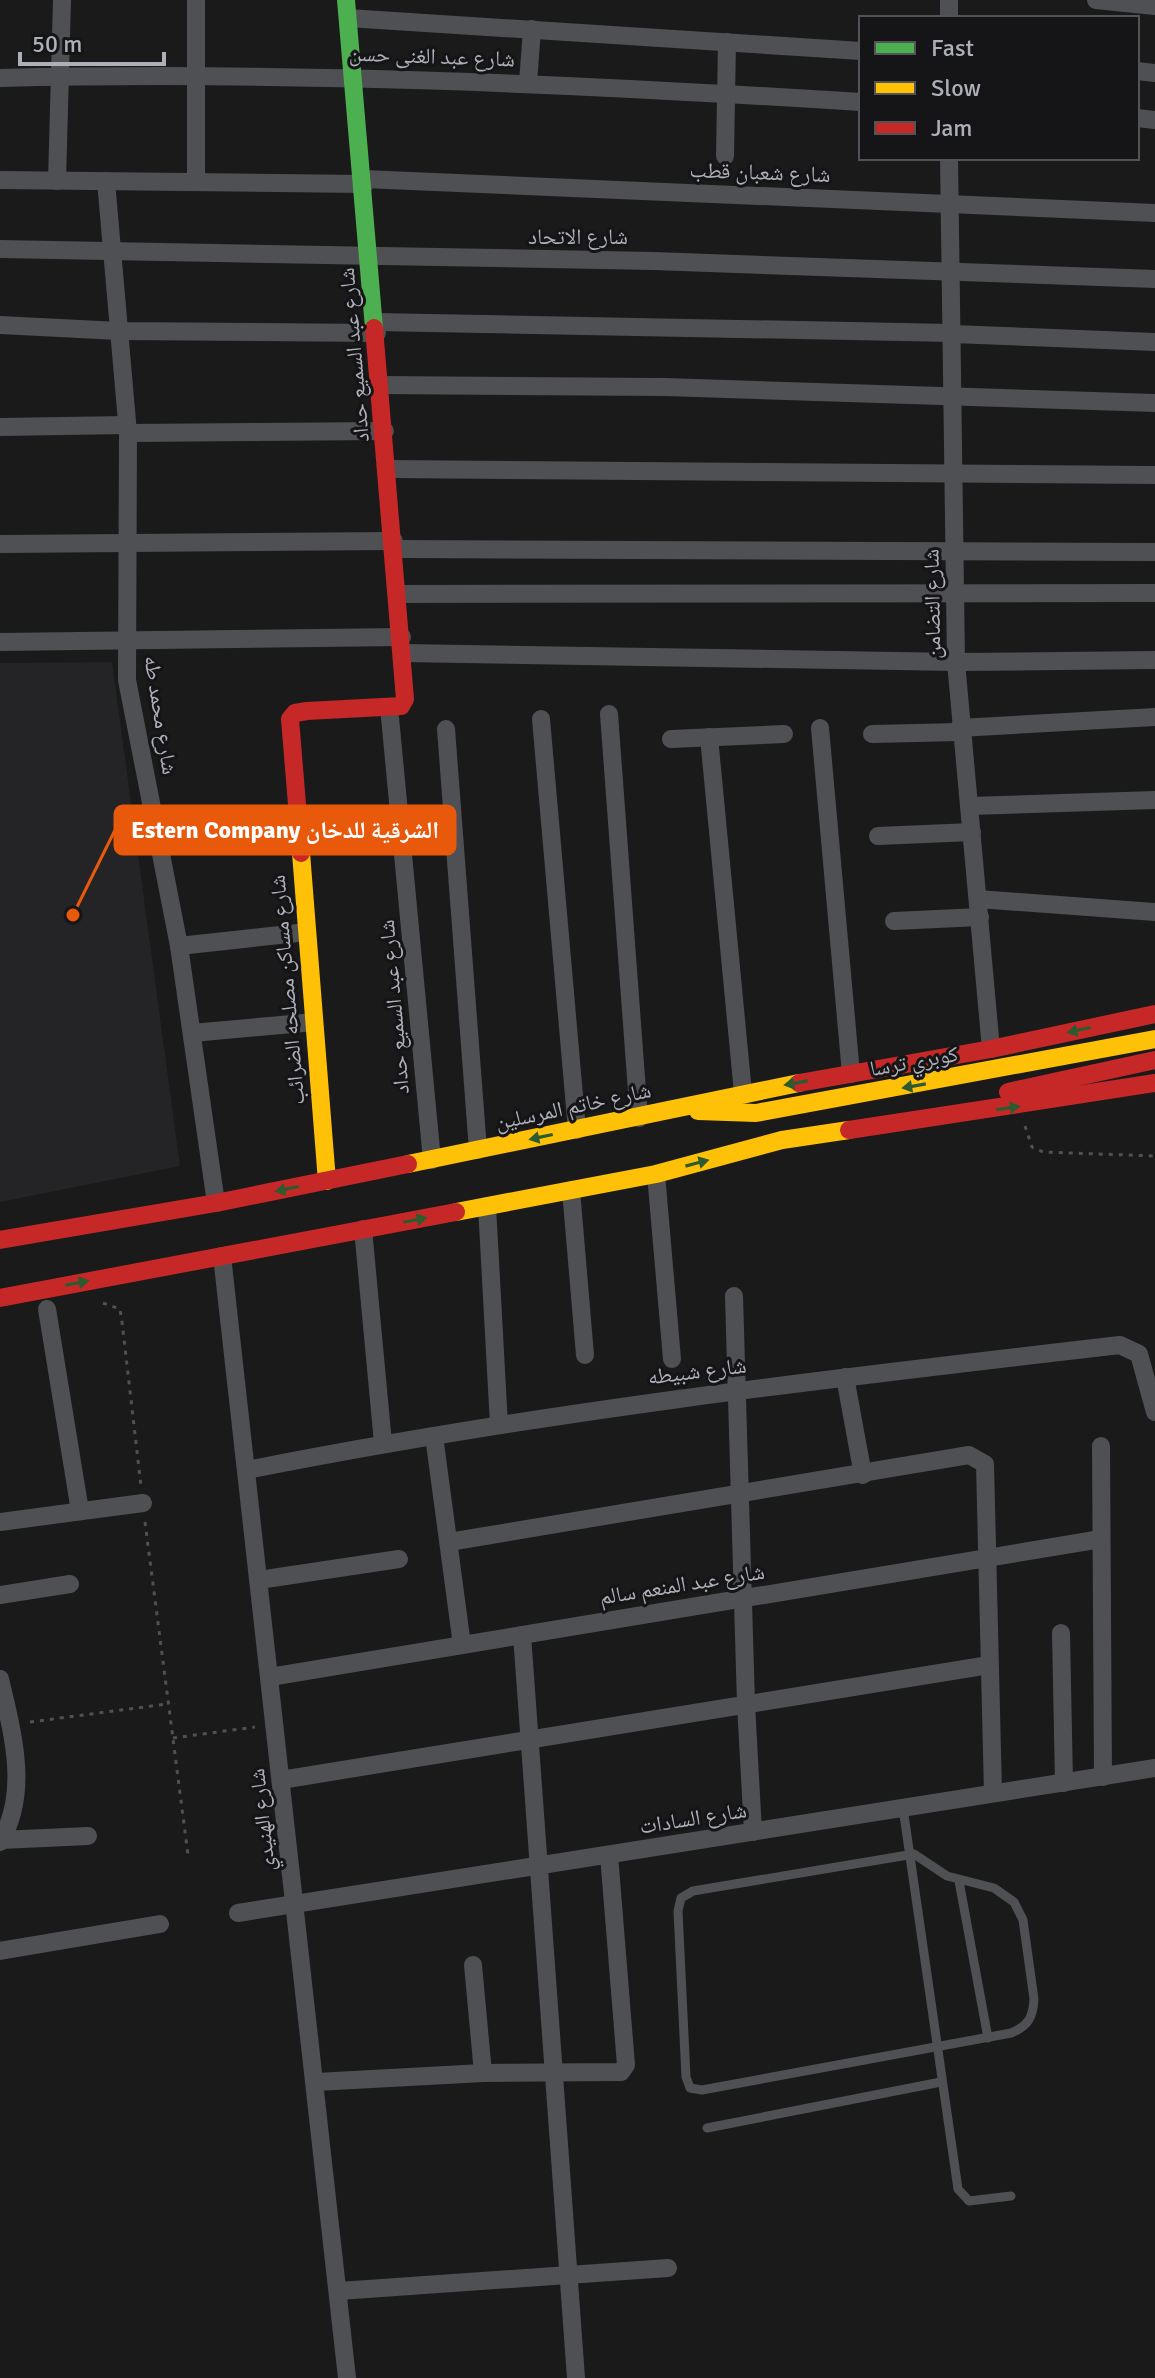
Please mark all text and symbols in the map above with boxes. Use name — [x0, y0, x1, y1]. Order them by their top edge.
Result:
scale bar — [20, 16, 164, 66]
legend — [859, 16, 1139, 160]
text: 50 m — [32, 29, 82, 59]
text: Fast — [931, 33, 974, 63]
street label: شارع عبد الغنى حسن — [348, 40, 516, 72]
text: Slow — [931, 73, 981, 103]
text: Jam — [931, 113, 972, 143]
street label: شارع شعبان قطب — [689, 156, 831, 188]
street label: شارع الاتحاد — [528, 223, 628, 250]
street label: شارع عبد السميع حداد — [333, 267, 375, 443]
street label: شارع التضامن — [918, 549, 946, 659]
street label: شارع محمد طه — [138, 654, 184, 776]
callout: Estern Company الشرقية للدخان — [115, 806, 455, 854]
text: Estern Company الشرقية للدخان — [131, 815, 439, 845]
street label: شارع مساكن مصلحه الضرائب — [263, 874, 311, 1106]
street label: شارع عبد السميع حداد — [373, 919, 415, 1095]
one-way arrow — [1066, 1024, 1091, 1037]
street label: كوبري ترسا — [868, 1040, 961, 1086]
street label: شارع خاتم المرسلين — [493, 1076, 654, 1137]
one-way arrow — [783, 1078, 808, 1090]
one-way arrow — [901, 1080, 926, 1092]
one-way arrow — [996, 1101, 1021, 1114]
one-way arrow — [529, 1132, 554, 1144]
one-way arrow — [685, 1157, 710, 1169]
one-way arrow — [274, 1183, 299, 1196]
one-way arrow — [402, 1213, 427, 1225]
one-way arrow — [64, 1277, 89, 1289]
street label: شارع شبيطه — [646, 1352, 748, 1390]
street label: شارع عبد المنعم سالم — [598, 1558, 767, 1611]
street label: شارع الهنيدي — [243, 1767, 284, 1873]
street label: شارع السادات — [638, 1796, 748, 1840]

